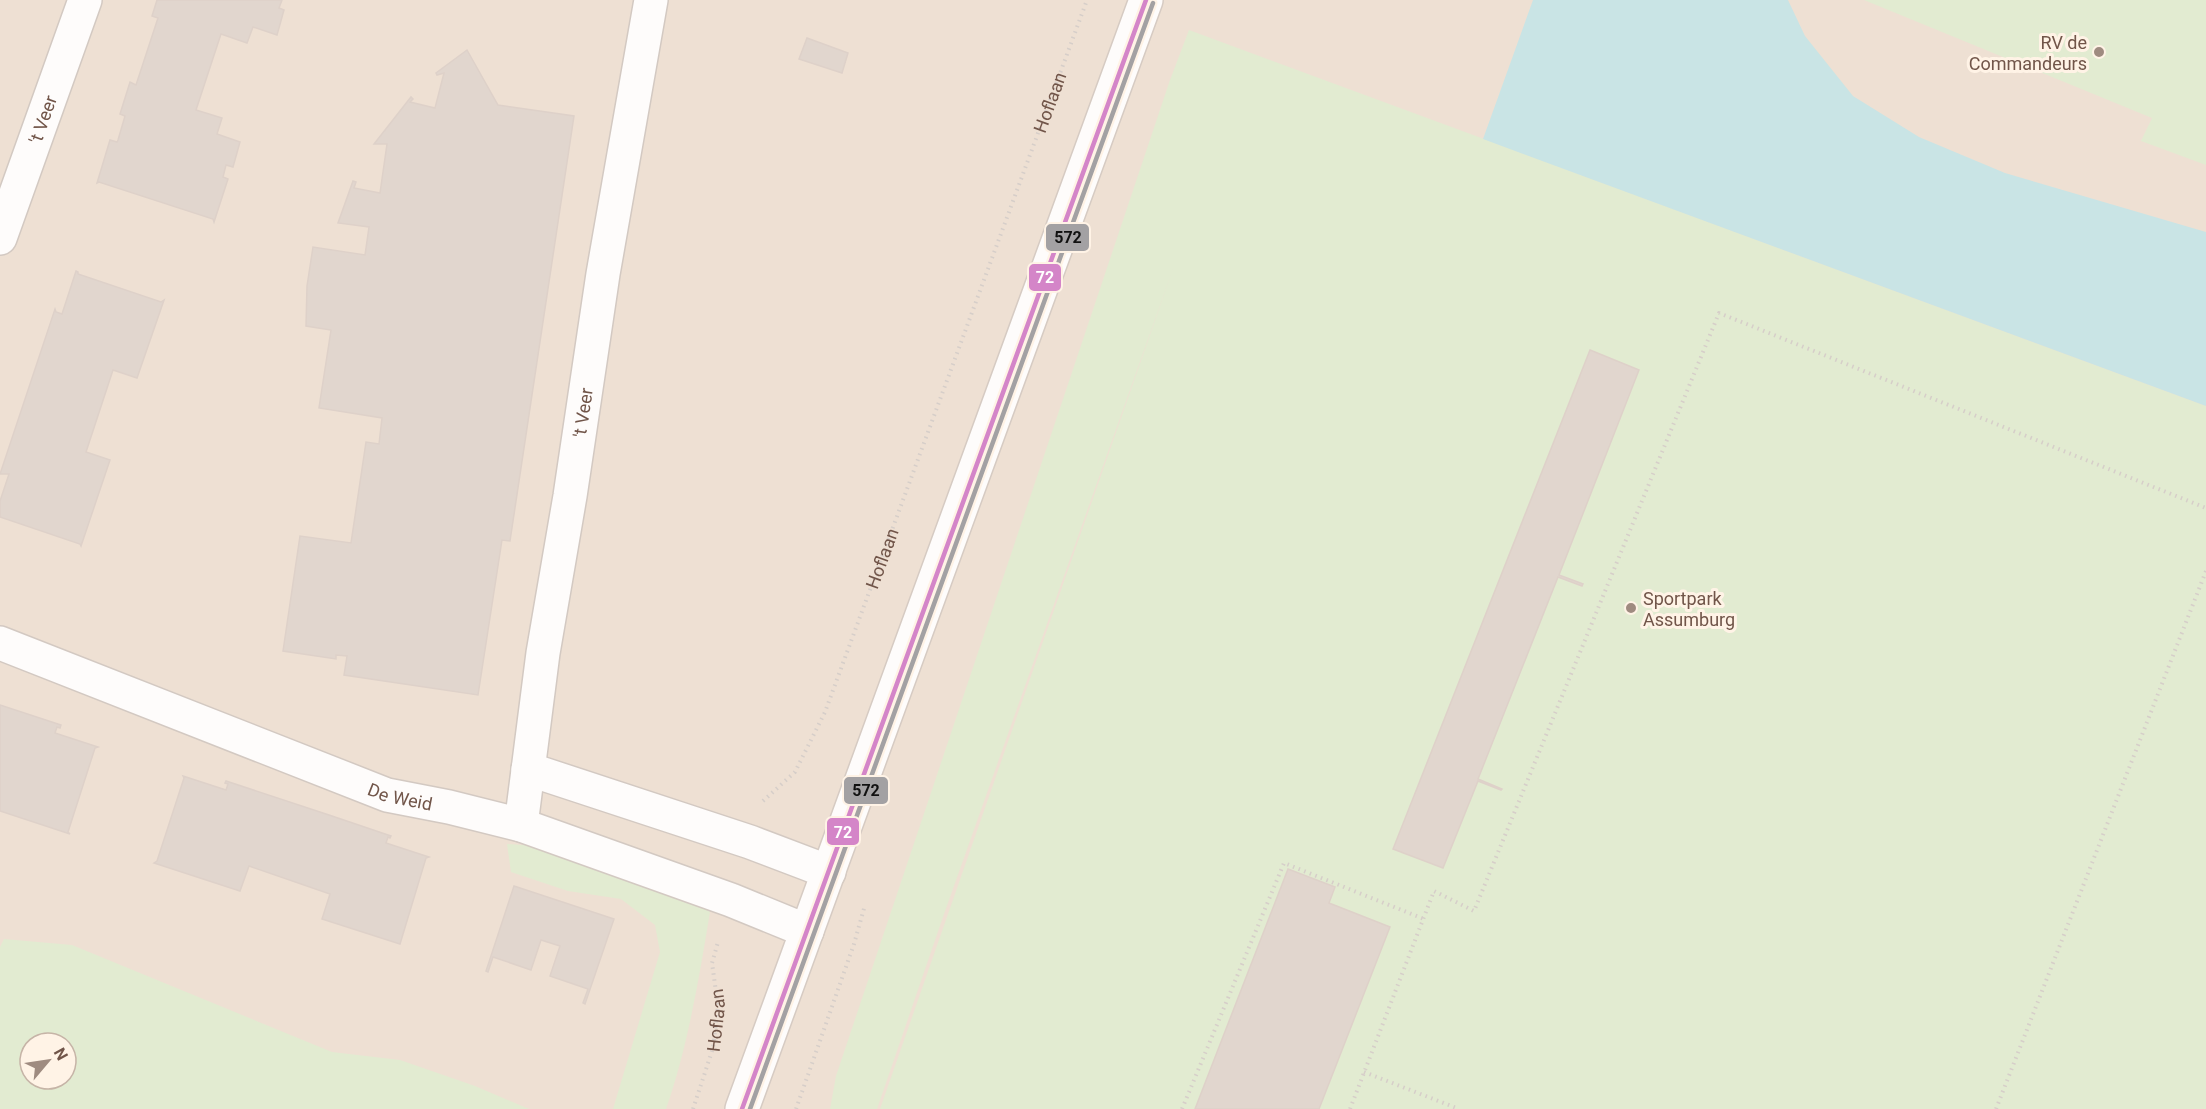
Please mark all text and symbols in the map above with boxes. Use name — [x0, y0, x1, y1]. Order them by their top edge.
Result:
place label: RV de Commandeurs — [1969, 32, 2087, 74]
marker: RV de Commandeurs — [2092, 45, 2106, 59]
street label: Hoflaan — [1029, 69, 1070, 135]
street label: 't Veer — [24, 92, 61, 146]
line badge: 572 — [1045, 223, 1090, 252]
text: 572 — [1054, 228, 1082, 247]
line badge: 72 — [1028, 263, 1062, 292]
text: 72 — [1036, 268, 1054, 287]
street label: 't Veer — [568, 386, 596, 439]
street label: Hoflaan — [861, 525, 902, 591]
place label: Sportpark Assumburg — [1643, 588, 1735, 630]
marker: Sportpark Assumburg — [1624, 601, 1638, 615]
line badge: 572 — [843, 776, 889, 805]
street label: De Weid — [365, 778, 434, 814]
text: 572 — [852, 781, 880, 800]
line badge: 72 — [826, 817, 860, 846]
text: 72 — [834, 823, 852, 842]
street label: Hoflaan — [702, 988, 729, 1053]
north arrow — [18, 1031, 78, 1091]
text: N — [50, 1044, 72, 1064]

